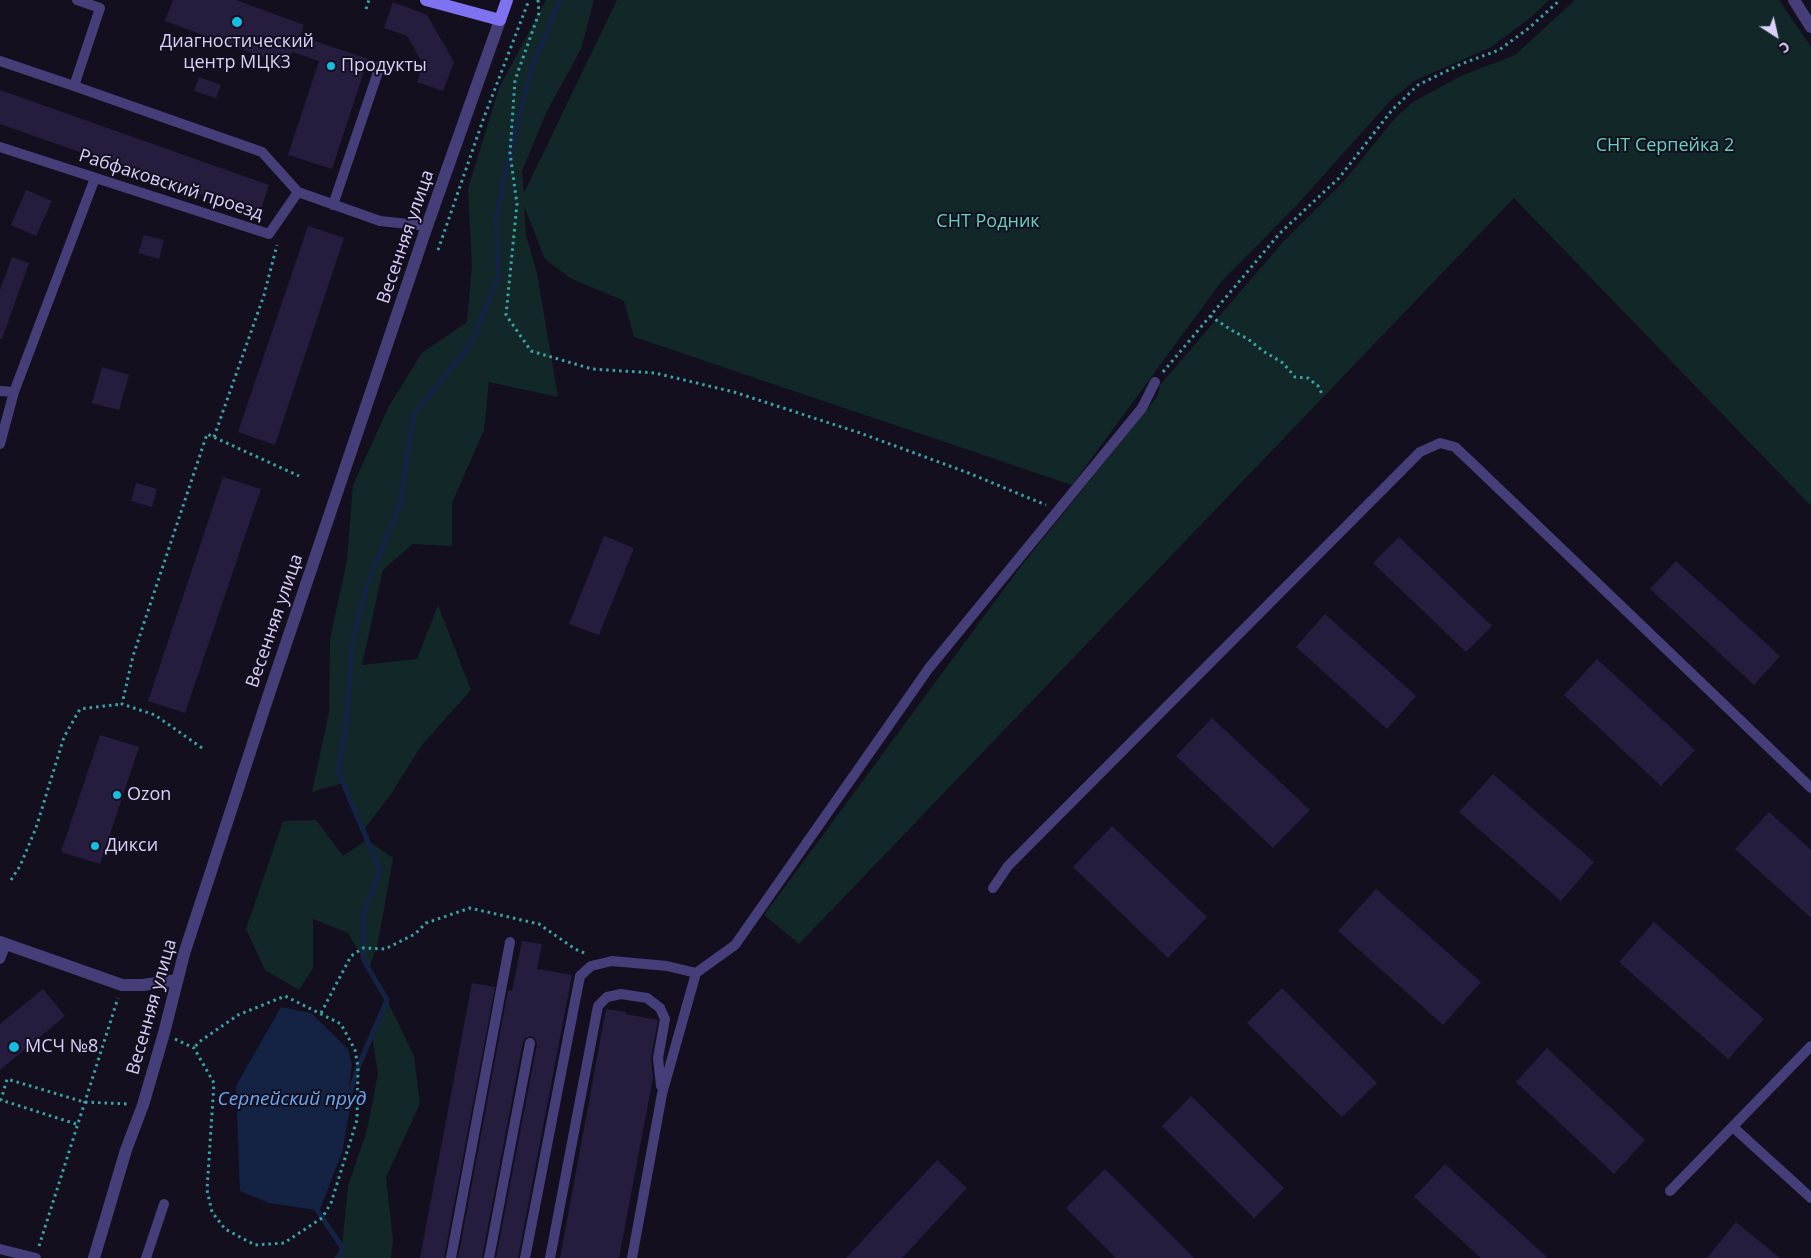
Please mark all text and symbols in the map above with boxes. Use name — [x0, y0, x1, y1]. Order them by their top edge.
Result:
north arrow — [1751, 10, 1801, 60]
marker: Диагностический центр МЦК3 — [230, 15, 244, 29]
place label: Диагностический центр МЦК3 — [160, 31, 314, 74]
text: С — [1776, 37, 1794, 58]
place label: Продукты — [341, 55, 427, 77]
marker: Продукты — [325, 60, 337, 72]
park label: СНТ Серпейка 2 — [1596, 135, 1734, 157]
street label: Рабфаковский проезд — [76, 145, 266, 225]
street label: Весенняя улица — [373, 167, 439, 307]
park label: СНТ Родник — [936, 211, 1040, 233]
street label: Весенняя улица — [242, 551, 308, 691]
place label: Ozon — [127, 784, 171, 806]
marker: Ozon — [111, 789, 123, 801]
place label: Дикси — [105, 835, 158, 857]
marker: Дикси — [89, 840, 101, 852]
street label: Весенняя улица — [122, 937, 182, 1077]
place label: МСЧ №8 — [25, 1036, 98, 1058]
marker: МСЧ №8 — [7, 1040, 21, 1054]
water label: Серпейский пруд — [218, 1089, 366, 1111]

